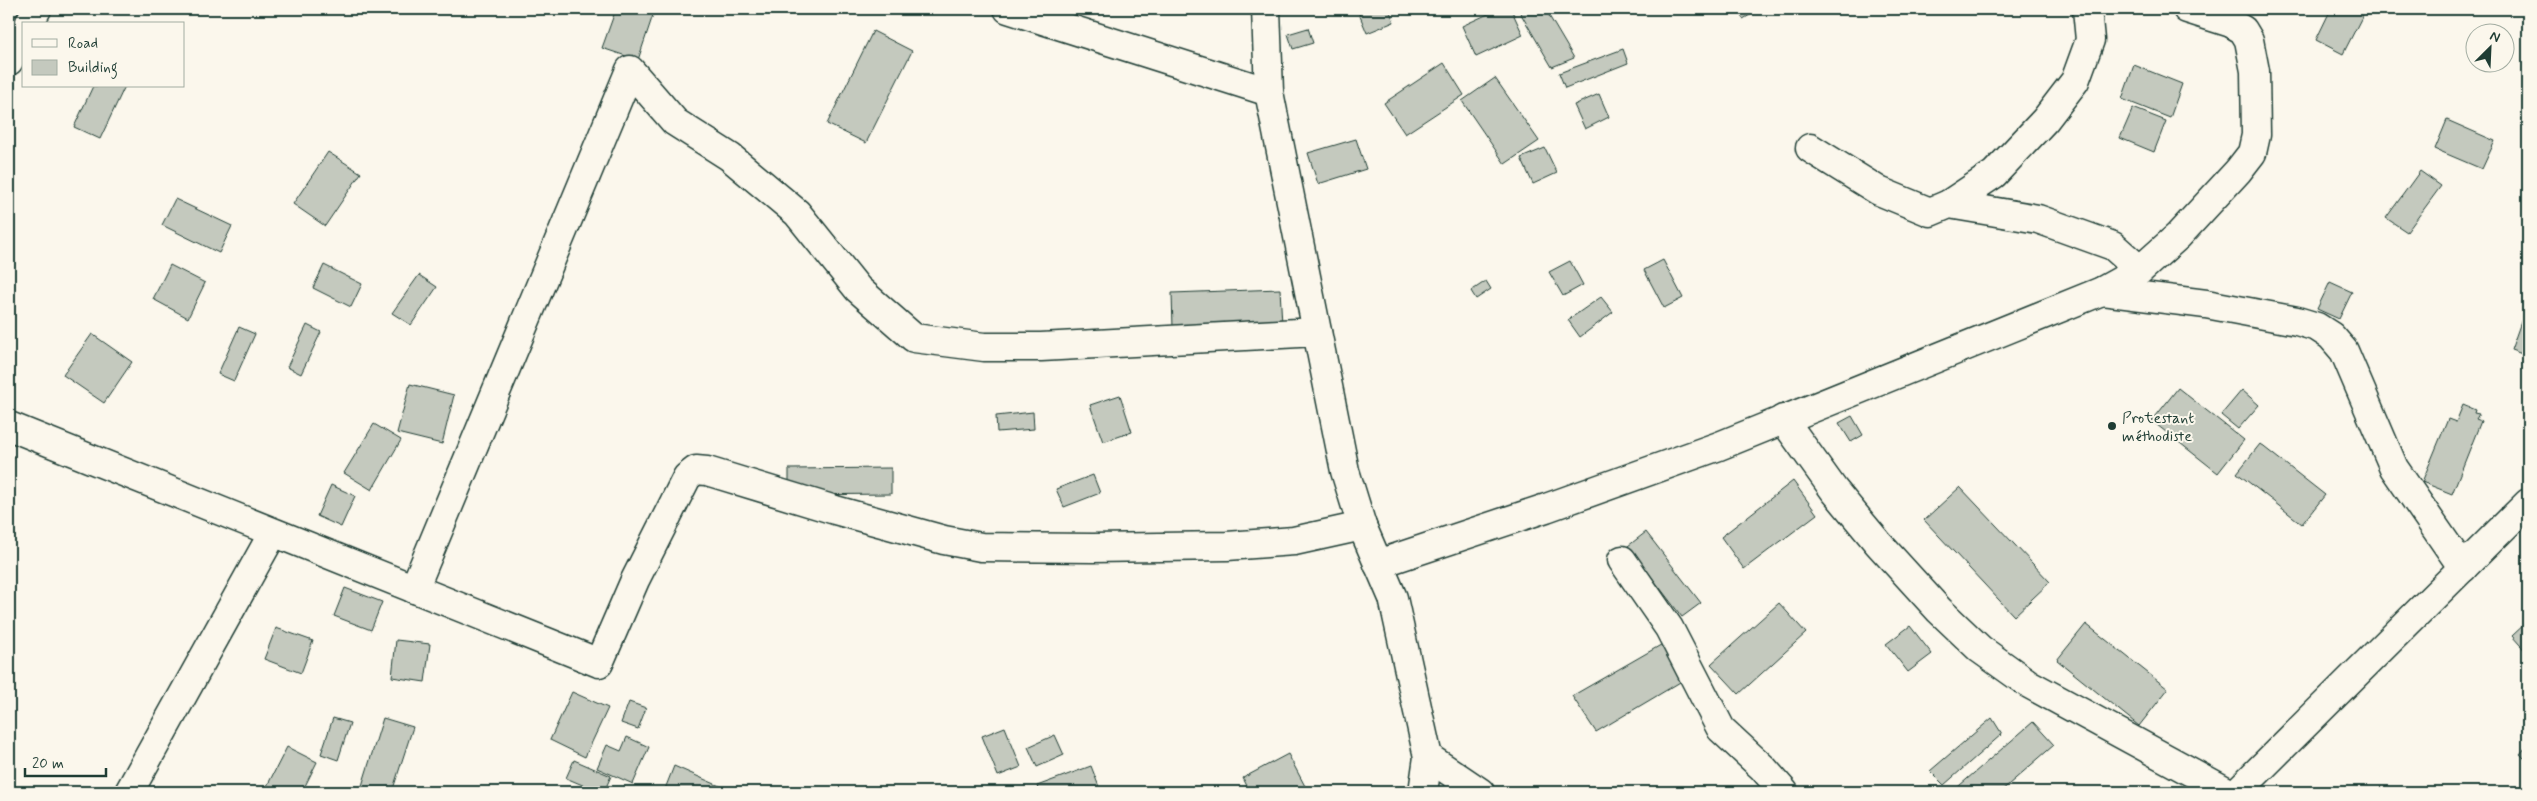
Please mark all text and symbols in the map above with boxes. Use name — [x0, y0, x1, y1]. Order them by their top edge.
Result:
legend — [22, 22, 185, 88]
north arrow — [2464, 22, 2514, 72]
text: N — [2487, 27, 2503, 47]
text: Road — [68, 34, 98, 54]
text: Building — [68, 58, 118, 79]
place label: Protestant méthodiste — [2122, 408, 2194, 447]
marker: Protestant méthodiste — [2106, 420, 2118, 432]
scale bar — [25, 746, 106, 778]
text: 20 m — [32, 754, 64, 774]

